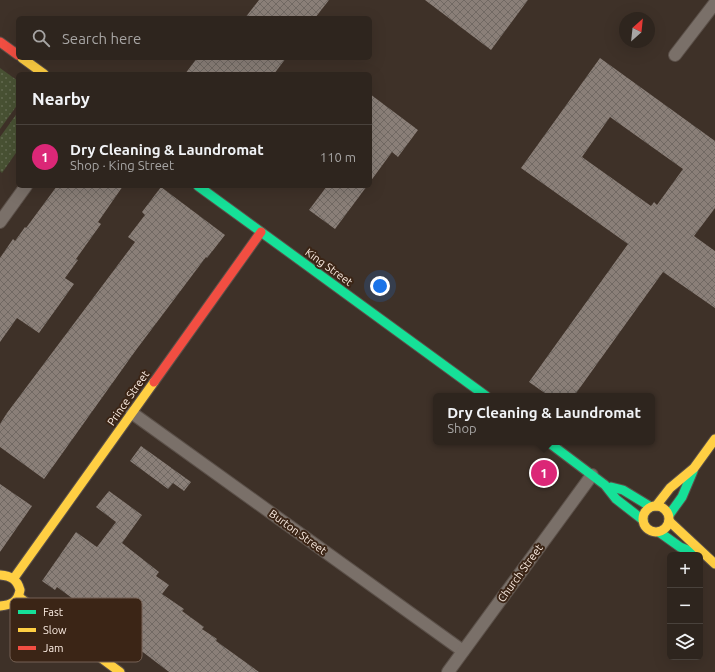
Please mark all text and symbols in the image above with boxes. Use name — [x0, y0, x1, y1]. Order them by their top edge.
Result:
north arrow — [619, 12, 655, 48]
search box — [16, 16, 372, 60]
icon: search — [30, 27, 52, 49]
text: Search here — [62, 30, 141, 47]
text: Nearby — [32, 89, 90, 108]
text: Dry Cleaning & Laundromat — [70, 141, 264, 158]
text: 1 — [41, 150, 49, 164]
text: 110 m — [320, 150, 356, 164]
text: Shop · King Street — [70, 158, 174, 172]
street label: King Street — [303, 246, 355, 289]
your location — [370, 276, 390, 296]
street label: Prince Street — [105, 368, 152, 428]
popup — [433, 393, 655, 445]
text: Dry Cleaning & Laundromat — [447, 404, 641, 421]
text: Shop — [447, 421, 477, 435]
pin: 1 — [531, 458, 557, 488]
street label: Burton Street — [267, 507, 329, 557]
street label: Church Street — [495, 541, 545, 604]
map controls — [667, 552, 703, 660]
button: + — [667, 552, 703, 588]
button: − — [667, 588, 703, 624]
legend — [10, 598, 142, 662]
text: Fast — [43, 606, 64, 618]
text: Slow — [43, 624, 67, 636]
button: layers — [667, 624, 703, 660]
text: Jam — [43, 642, 64, 654]

